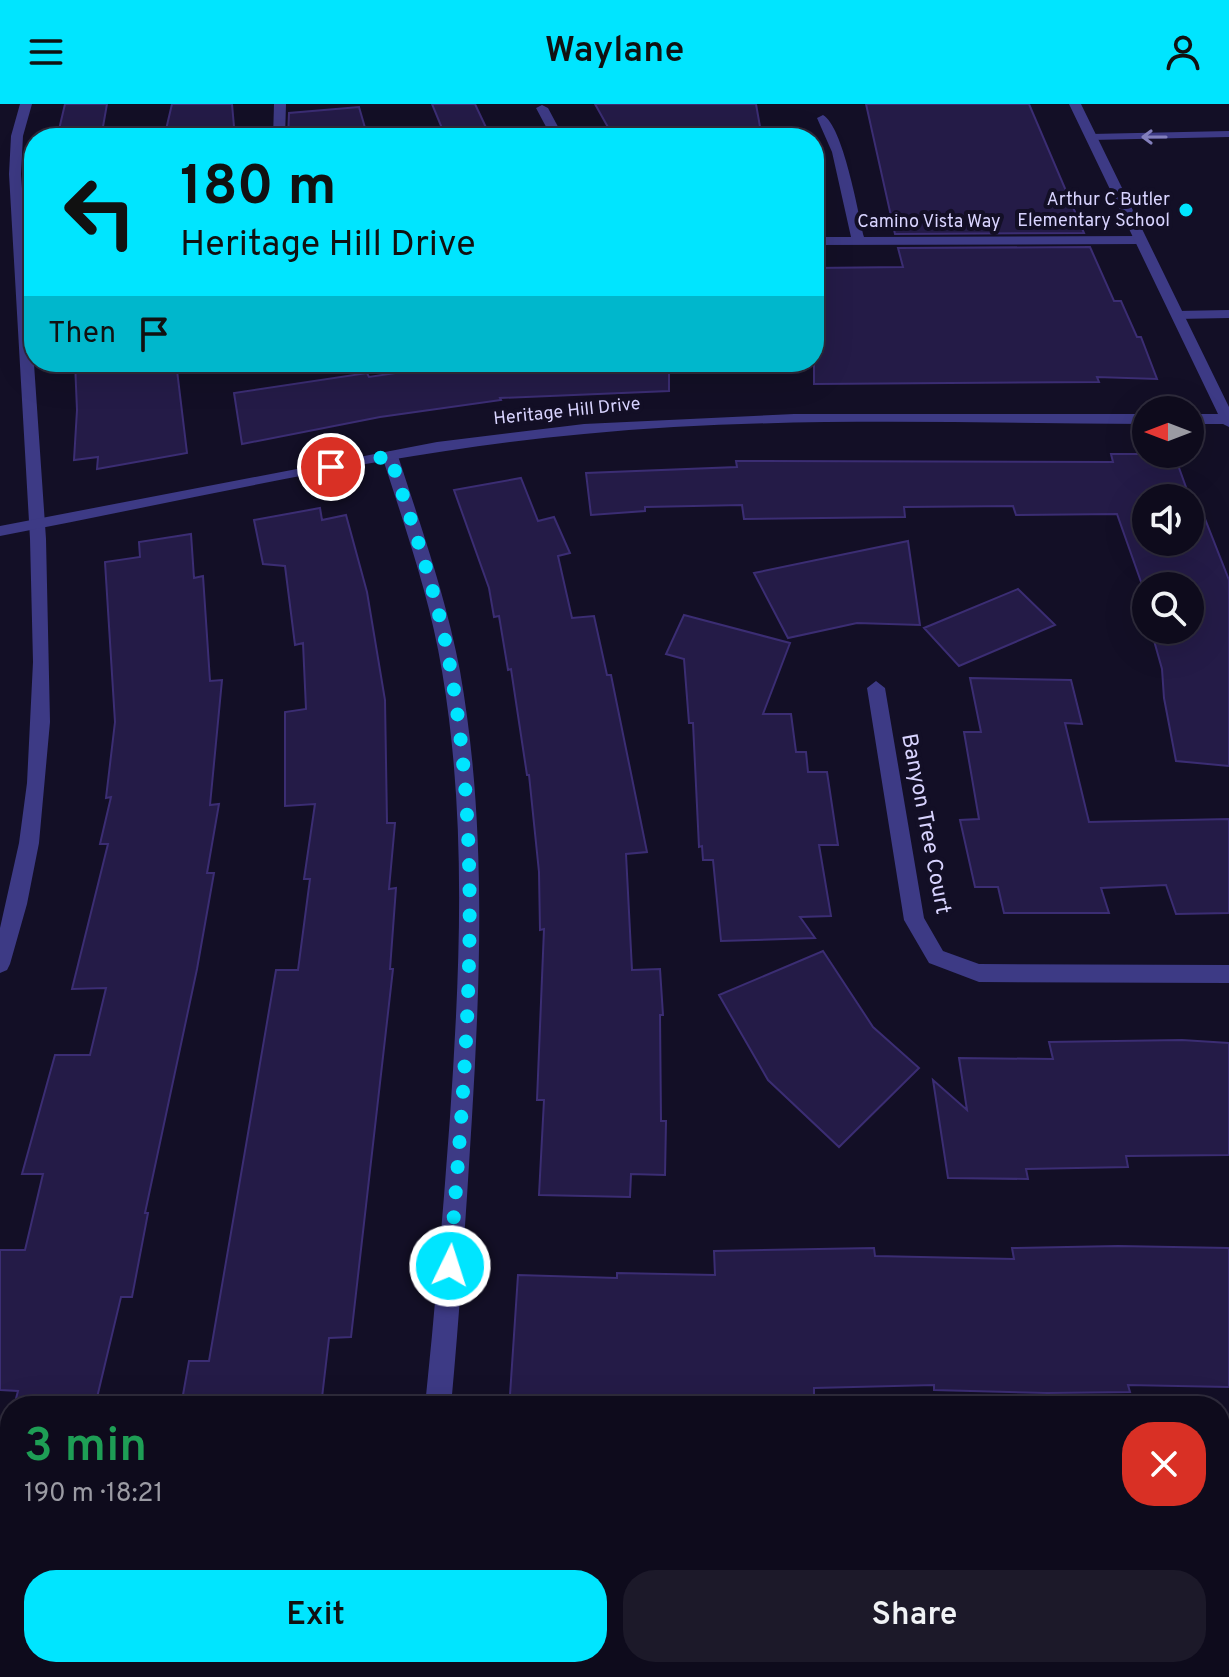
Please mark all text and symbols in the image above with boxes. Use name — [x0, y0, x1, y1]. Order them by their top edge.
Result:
text: Waylane — [545, 29, 684, 75]
icon: menu — [24, 30, 68, 74]
icon: person — [1161, 30, 1205, 74]
one-way arrow — [1141, 129, 1168, 145]
text: 180 m — [180, 154, 337, 224]
icon: left — [48, 160, 152, 264]
place label: Arthur C Butler Elementary School — [1017, 189, 1170, 233]
marker: Arthur C Butler Elementary School — [1177, 201, 1195, 219]
street label: Camino Vista Way — [857, 211, 1001, 234]
text: Heritage Hill Drive — [180, 223, 476, 269]
icon: arrive — [132, 312, 176, 356]
text: Then — [48, 316, 116, 353]
street label: Heritage Hill Drive — [492, 393, 642, 431]
north arrow — [1132, 396, 1204, 468]
map controls — [1132, 396, 1204, 644]
pin — [297, 433, 365, 501]
icon: arrive — [309, 445, 353, 489]
button: sound — [1132, 484, 1204, 556]
button: search — [1132, 572, 1204, 644]
street label: Banyon Tree Court — [894, 731, 956, 917]
position arrow — [408, 1224, 492, 1308]
text: 3 min — [24, 1418, 147, 1478]
button: close — [1122, 1422, 1206, 1506]
text: 190 m · 18:21 — [24, 1478, 163, 1511]
button: Exit — [24, 1570, 607, 1662]
button: Share — [623, 1570, 1206, 1662]

